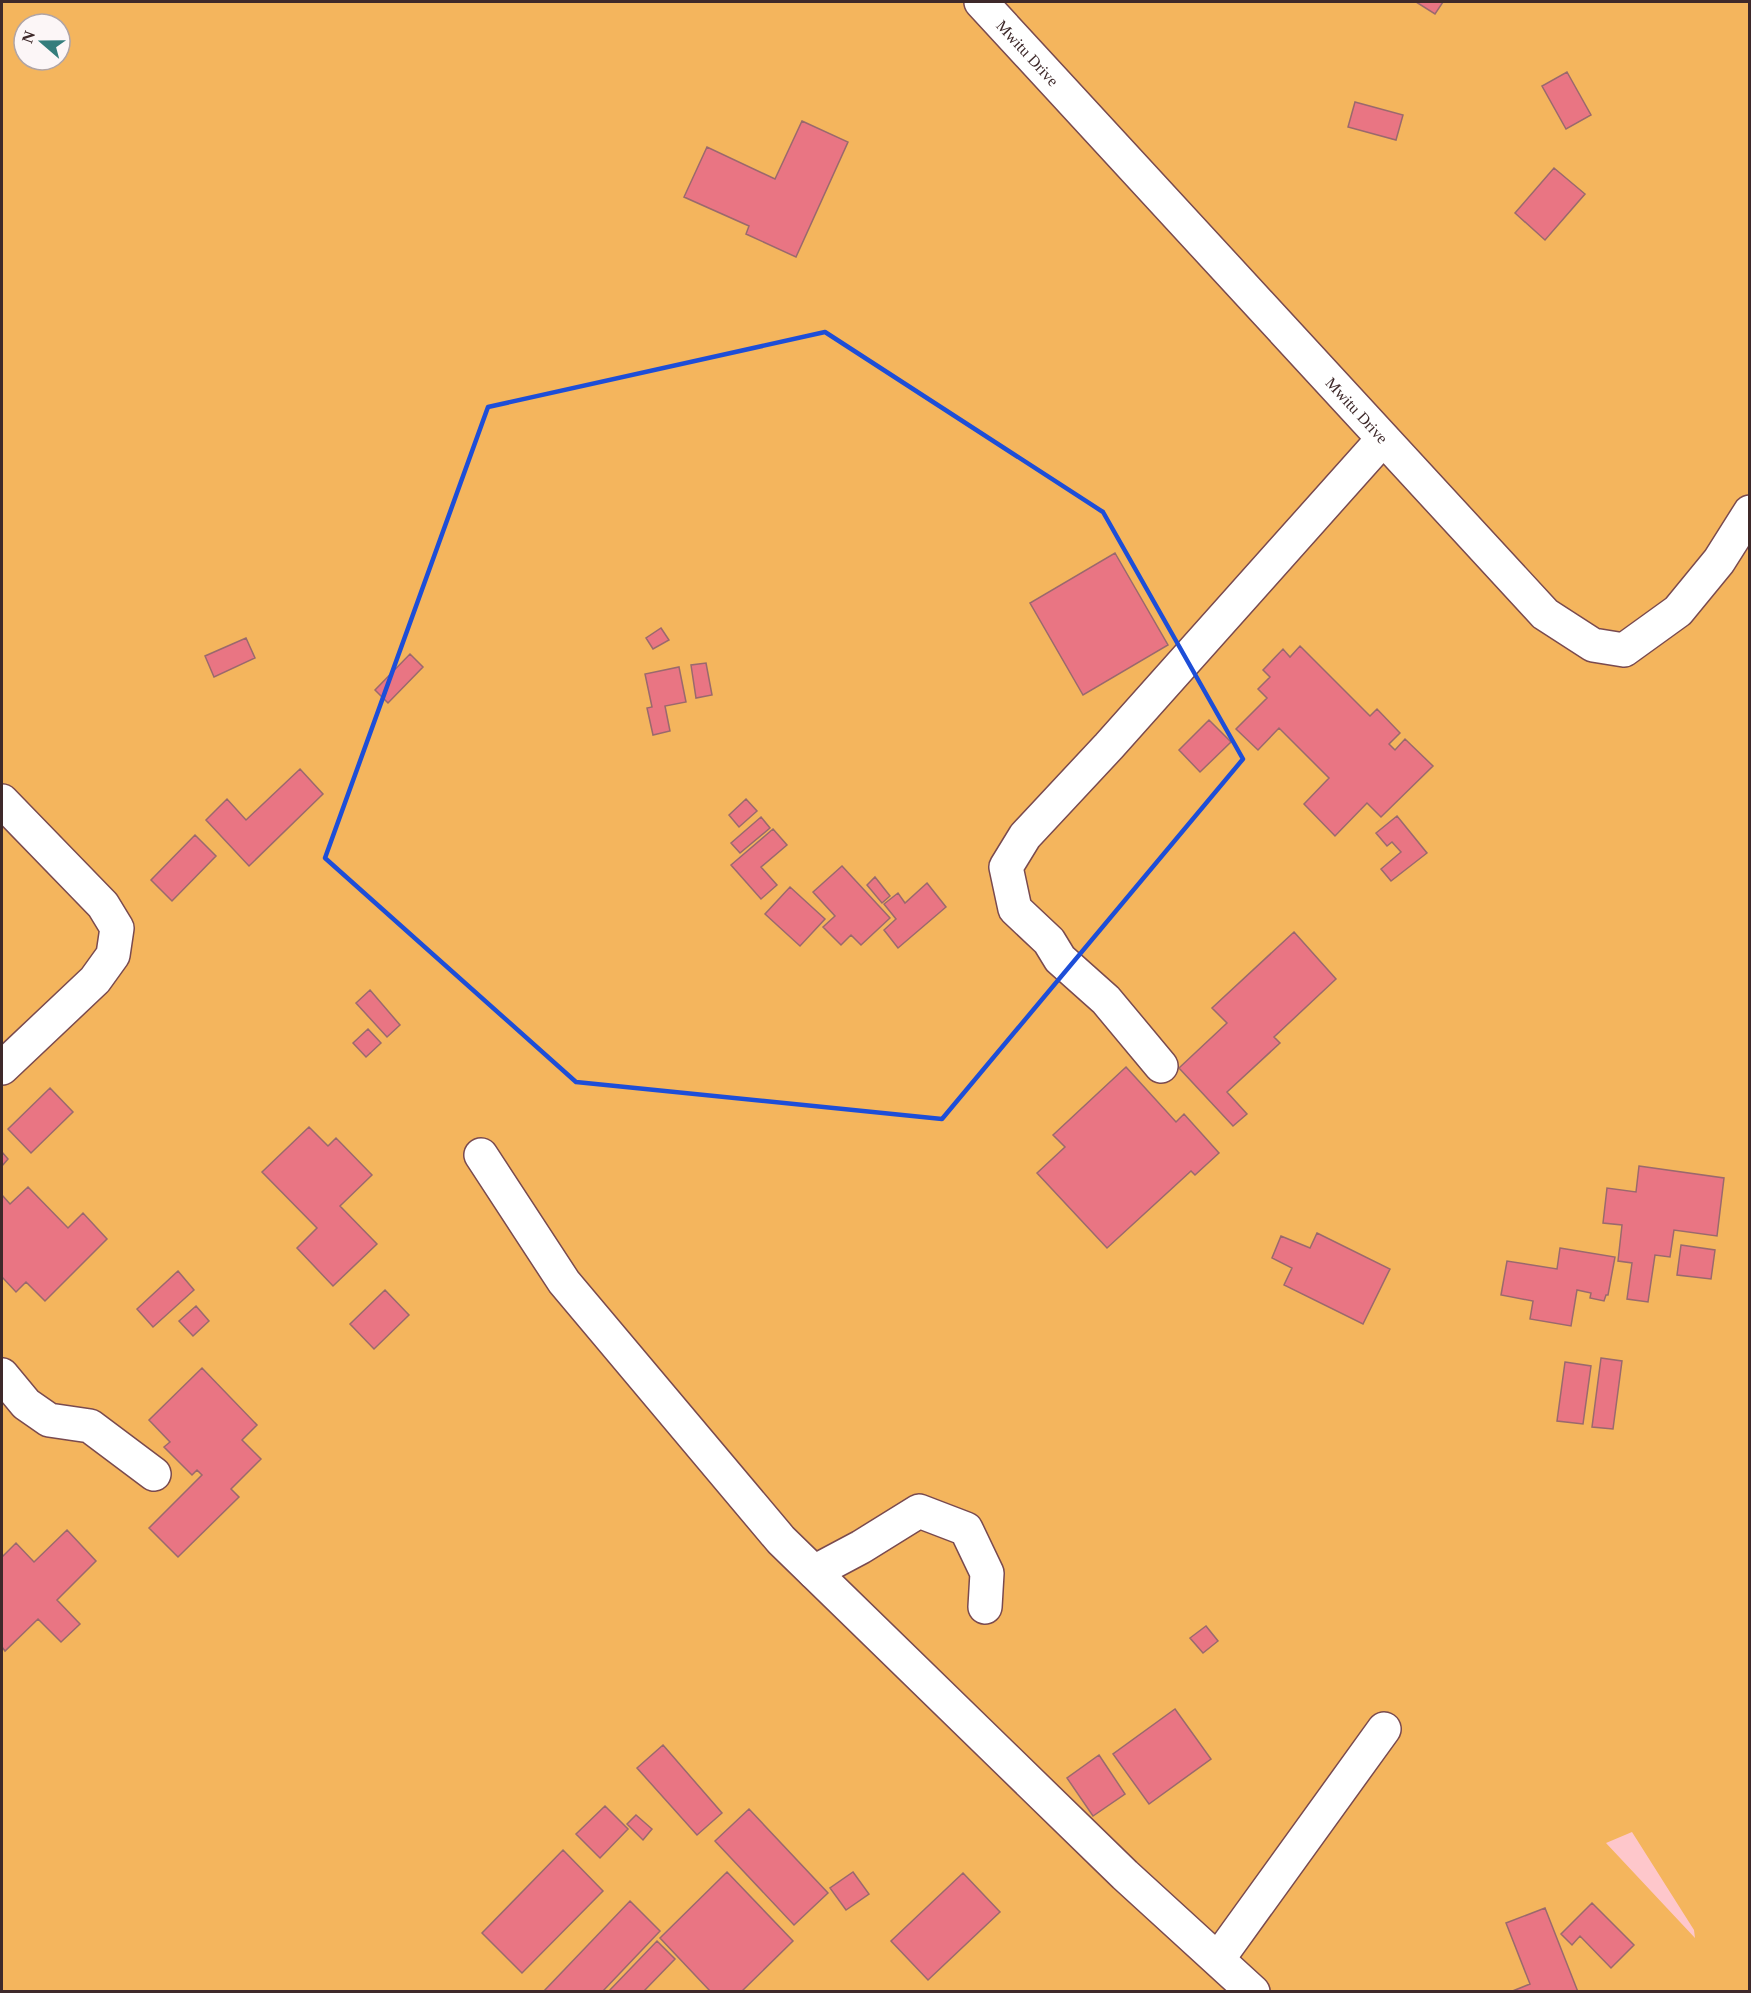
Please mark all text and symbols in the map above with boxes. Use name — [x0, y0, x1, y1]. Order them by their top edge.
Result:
north arrow — [12, 12, 72, 72]
street label: Mwitu Drive — [993, 17, 1062, 89]
text: N — [18, 28, 38, 45]
street label: Mwitu Drive — [1322, 374, 1391, 447]

